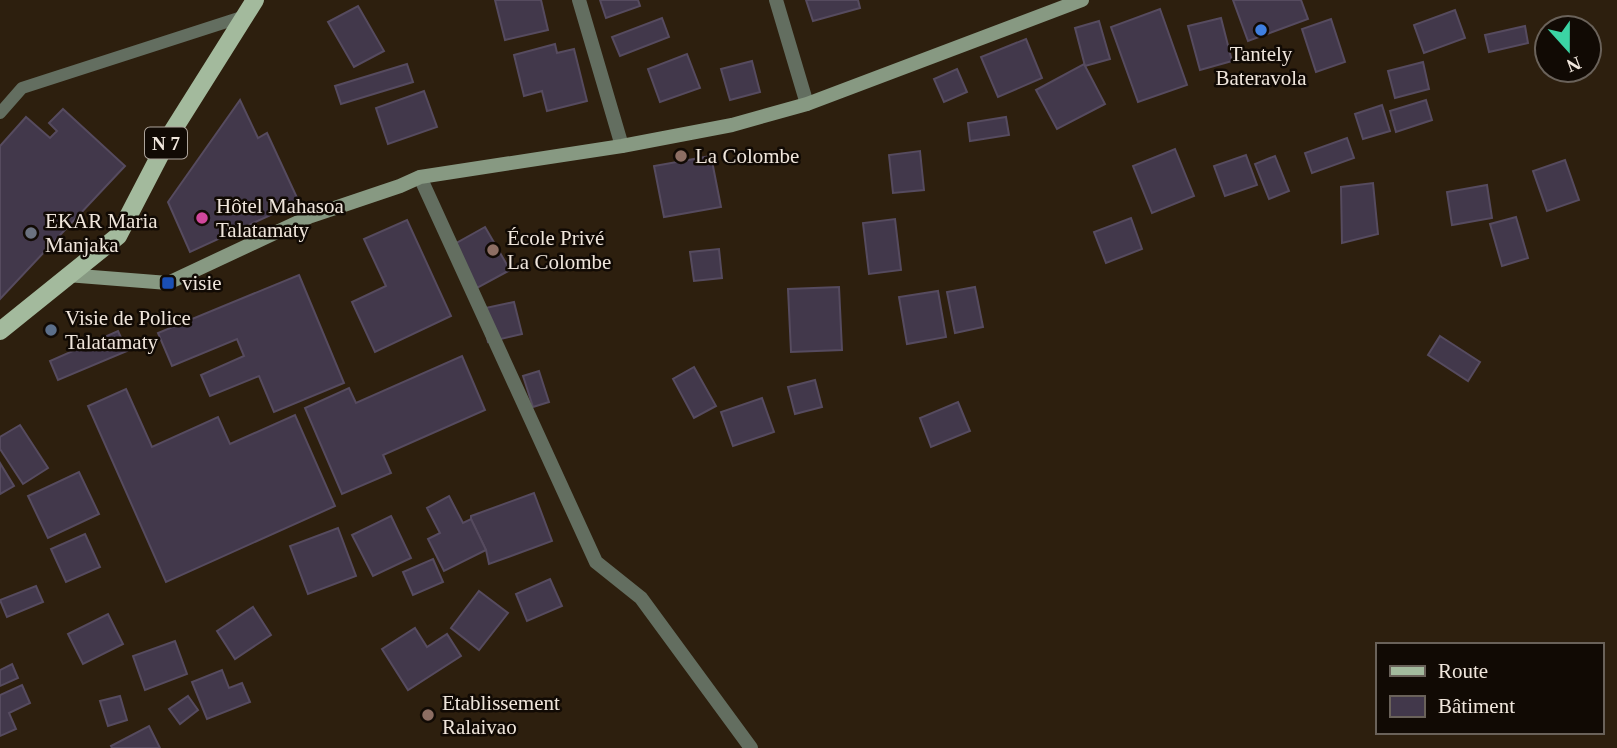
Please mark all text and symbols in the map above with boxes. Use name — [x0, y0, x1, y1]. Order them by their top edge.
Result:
north arrow — [1533, 14, 1603, 84]
marker: Tantely Bateravola — [1253, 22, 1269, 38]
place label: Tantely Bateravola — [1216, 42, 1307, 90]
text: N — [1563, 52, 1584, 77]
road number: N 7 — [145, 127, 187, 158]
place label: La Colombe — [695, 144, 799, 168]
marker: La Colombe — [673, 148, 689, 164]
place label: Hôtel Mahasoa Talatamaty — [216, 194, 344, 242]
place label: EKAR Maria Manjaka — [45, 209, 158, 257]
marker: Hôtel Mahasoa Talatamaty — [194, 210, 210, 226]
marker: EKAR Maria Manjaka — [23, 225, 39, 241]
place label: École Privé La Colombe — [507, 226, 611, 274]
marker: École Privé La Colombe — [485, 242, 501, 258]
place label: visie — [182, 271, 222, 295]
marker: visie — [160, 275, 176, 291]
place label: Visie de Police Talatamaty — [65, 306, 191, 354]
marker: Visie de Police Talatamaty — [43, 322, 59, 338]
legend — [1376, 643, 1603, 734]
text: Route — [1438, 659, 1488, 683]
place label: Etablissement Ralaivao — [442, 691, 560, 739]
text: Bâtiment — [1438, 694, 1515, 718]
marker: Etablissement Ralaivao — [420, 707, 436, 723]

